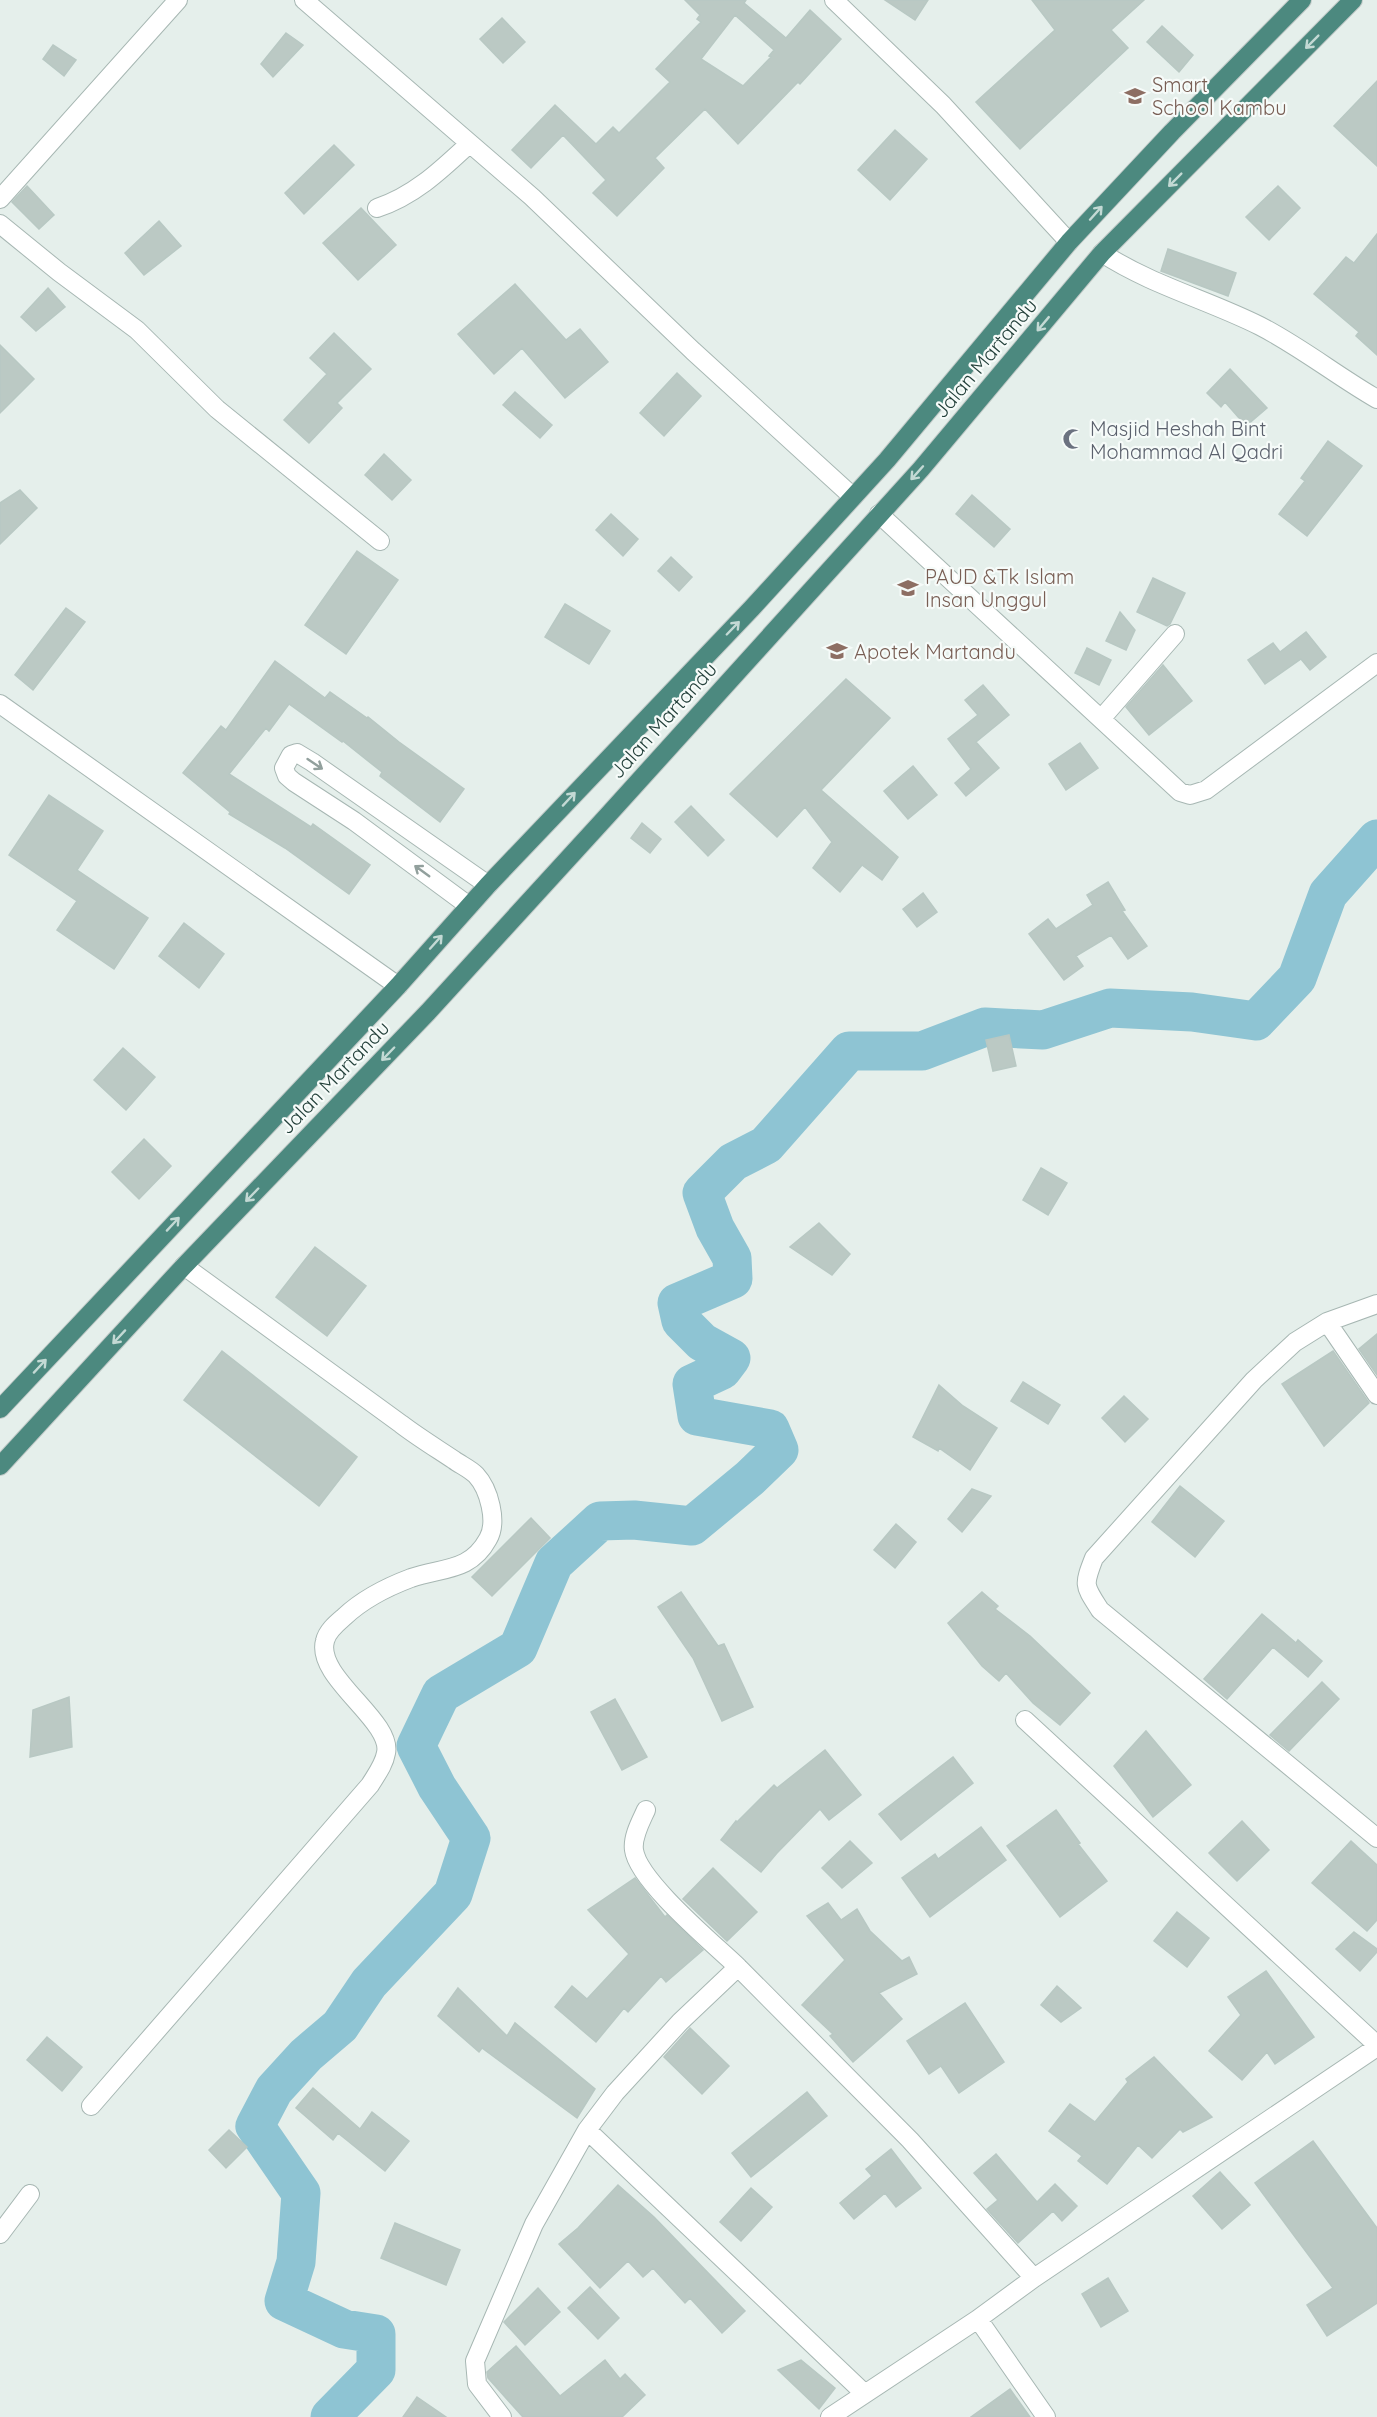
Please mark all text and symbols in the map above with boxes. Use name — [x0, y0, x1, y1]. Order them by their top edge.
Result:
one-way arrow — [1305, 34, 1319, 49]
place label: Smart School Kambu — [1152, 72, 1287, 120]
school or university icon: Smart School Kambu — [1123, 84, 1147, 108]
one-way arrow — [1167, 173, 1182, 187]
one-way arrow — [1089, 205, 1104, 220]
street label: Jalan Martandu — [928, 293, 1042, 423]
one-way arrow — [1036, 316, 1050, 331]
place label: Masjid Heshah Bint Mohammad Al Qadri — [1090, 416, 1283, 464]
mosque icon: Masjid Heshah Bint Mohammad Al Qadri — [1061, 427, 1085, 451]
one-way arrow — [910, 465, 924, 480]
place label: PAUD &Tk Islam Insan Unggul — [925, 564, 1074, 612]
school or university icon: PAUD &Tk Islam Insan Unggul — [896, 576, 920, 600]
one-way arrow — [726, 620, 740, 635]
school or university icon: Apotek Martandu — [825, 639, 849, 663]
place label: Apotek Martandu — [854, 639, 1016, 664]
street label: Jalan Martandu — [604, 657, 722, 783]
one-way arrow — [306, 757, 323, 770]
one-way arrow — [562, 792, 576, 807]
one-way arrow — [414, 865, 430, 877]
one-way arrow — [429, 935, 443, 950]
street label: Jalan Martandu — [274, 1015, 394, 1139]
one-way arrow — [380, 1047, 395, 1062]
one-way arrow — [246, 1187, 260, 1202]
one-way arrow — [166, 1217, 180, 1232]
one-way arrow — [112, 1329, 126, 1344]
one-way arrow — [33, 1359, 47, 1374]

